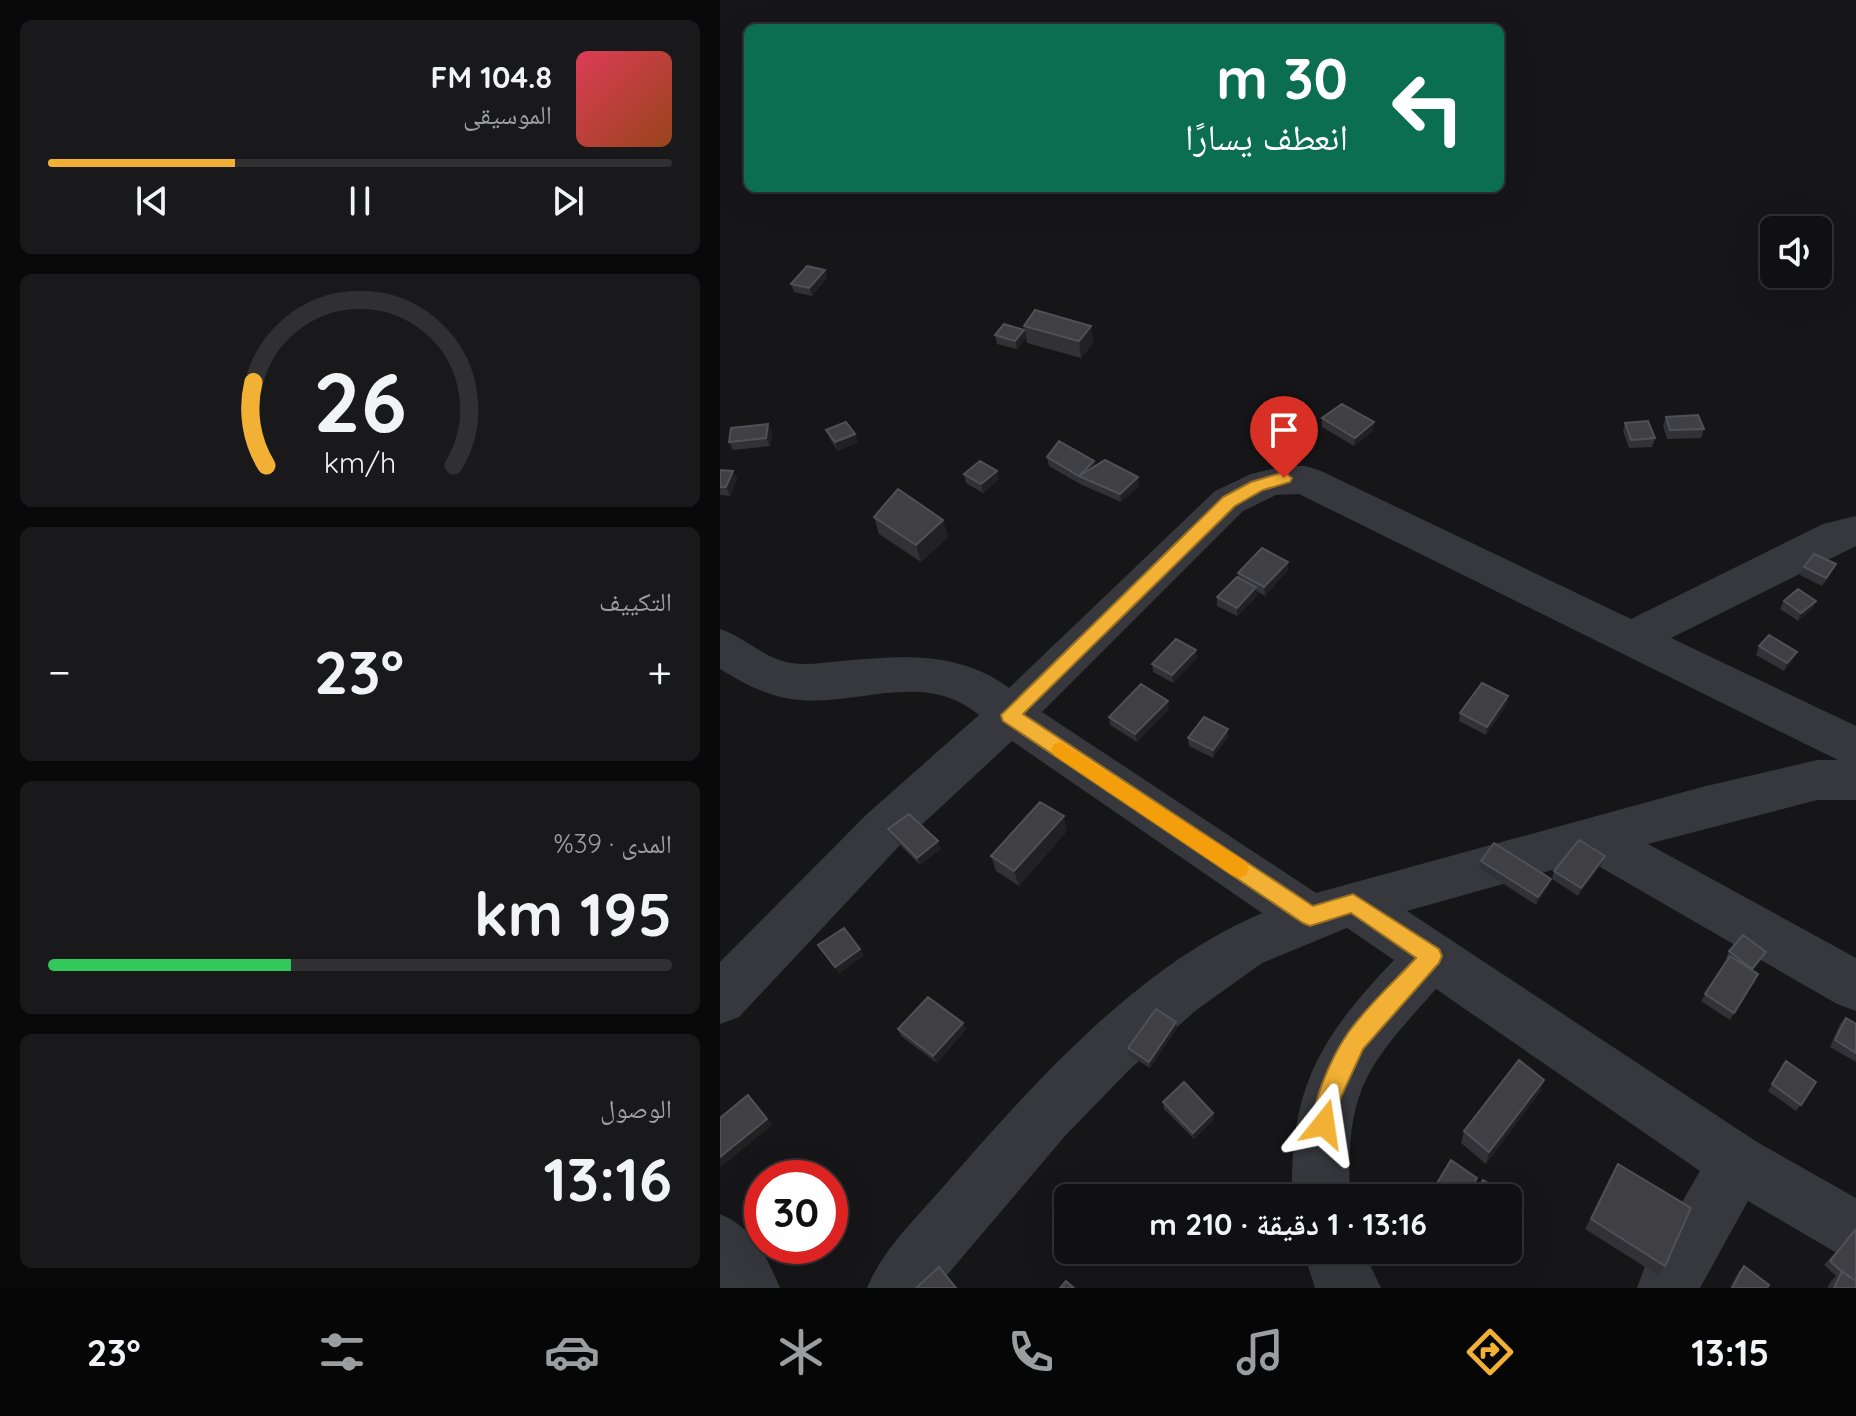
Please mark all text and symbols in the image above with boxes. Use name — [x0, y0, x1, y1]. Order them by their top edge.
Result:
text: 30 m — [1216, 43, 1348, 113]
icon: left — [1376, 56, 1480, 160]
text: 104.8 FM — [431, 58, 552, 96]
text: الموسيقى — [463, 98, 552, 131]
text: انعطف يسارًا — [1185, 114, 1348, 159]
icon: previous — [130, 179, 174, 223]
icon: pause — [338, 179, 382, 223]
icon: next — [546, 179, 590, 223]
map controls — [1760, 216, 1832, 288]
button: sound — [1760, 216, 1832, 288]
text: 26 — [313, 349, 407, 453]
pin — [1250, 396, 1318, 478]
icon: arrive — [1262, 408, 1306, 452]
text: km/h — [324, 445, 396, 481]
text: التكييف — [599, 585, 672, 618]
text: 23° — [314, 634, 404, 709]
text: − — [48, 644, 71, 699]
text: + — [647, 644, 672, 699]
text: المدى · 39% — [554, 827, 672, 860]
text: 195 km — [474, 876, 672, 951]
position arrow — [1282, 1082, 1366, 1166]
text: الوصول — [600, 1092, 672, 1125]
text: 13:16 — [544, 1141, 672, 1216]
speed limit sign: 30 — [744, 1160, 848, 1264]
text: 13:16 · 1 دقيقة · 210 m — [1149, 1205, 1427, 1243]
icon: filters — [314, 1324, 370, 1380]
icon: car — [544, 1324, 600, 1380]
icon: climate — [773, 1324, 829, 1380]
icon: phone — [1003, 1324, 1059, 1380]
icon: music — [1232, 1324, 1288, 1380]
icon: directions — [1462, 1324, 1518, 1380]
text: 23° — [87, 1330, 141, 1375]
text: 13:15 — [1691, 1330, 1769, 1375]

